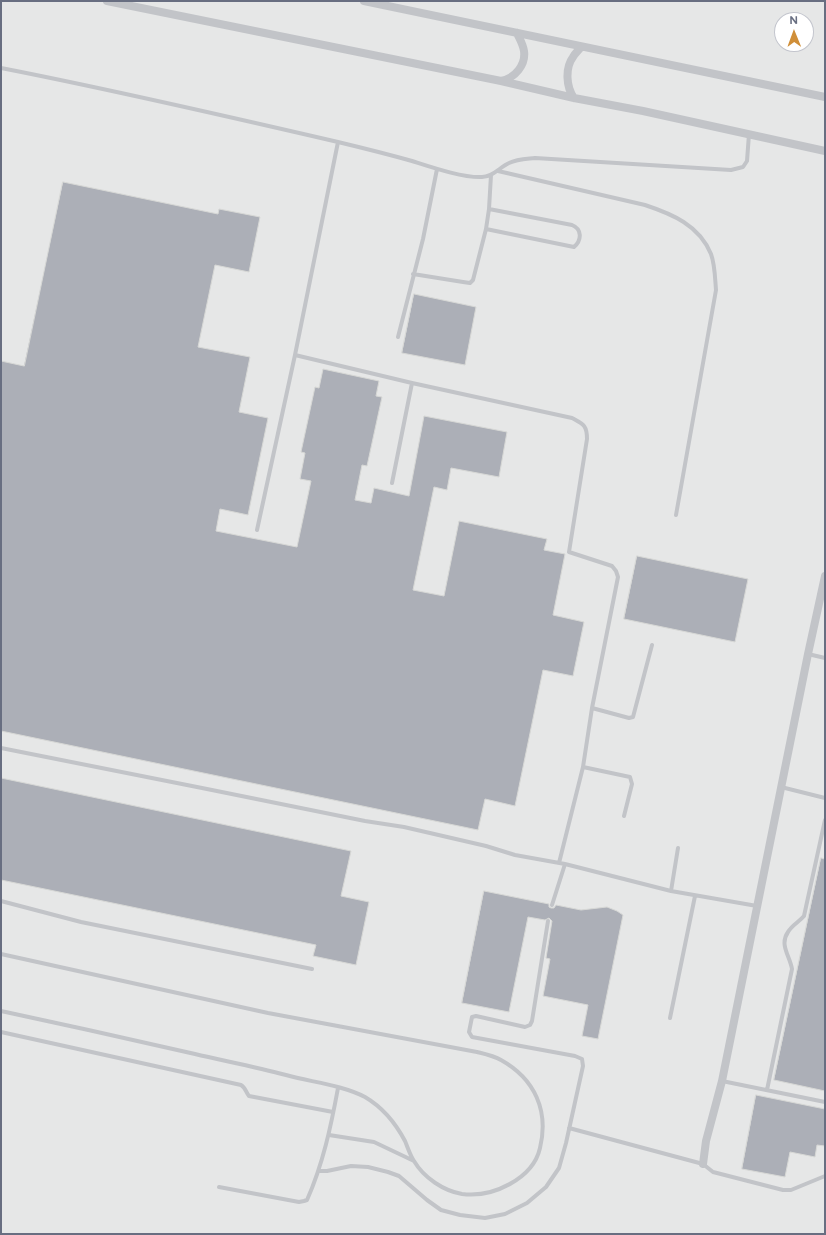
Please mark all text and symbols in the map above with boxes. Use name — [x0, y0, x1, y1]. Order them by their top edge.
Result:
north arrow — [774, 12, 814, 52]
text: N — [789, 14, 798, 27]

